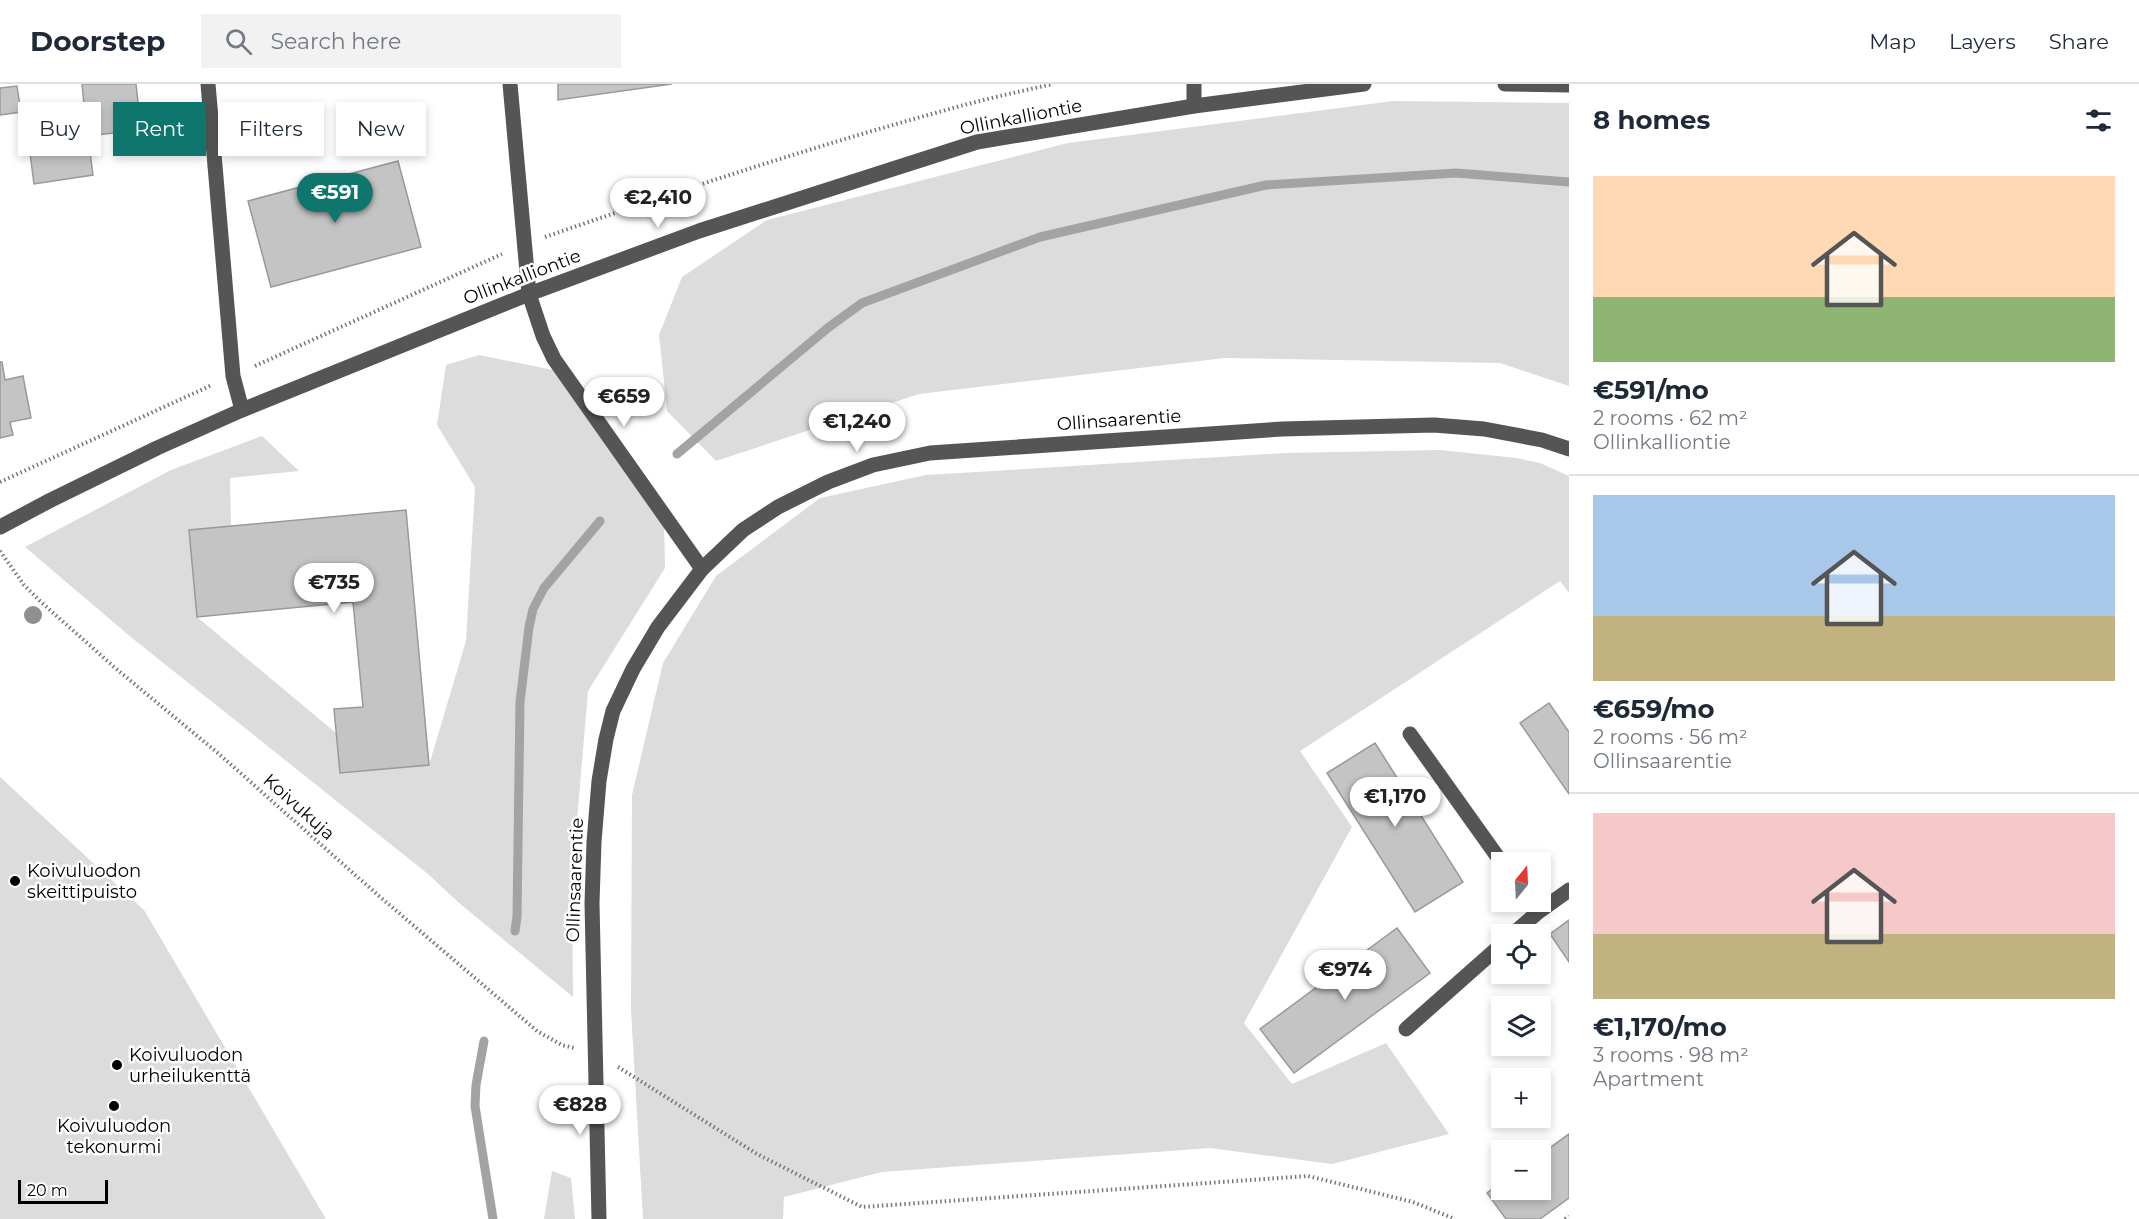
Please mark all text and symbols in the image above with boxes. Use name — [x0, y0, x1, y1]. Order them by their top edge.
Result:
search box — [201, 14, 621, 68]
text: Doorstep — [30, 24, 165, 58]
icon: search — [222, 25, 255, 58]
text: Search here — [270, 28, 401, 55]
text: Map — [1869, 29, 1916, 54]
text: Layers — [1949, 29, 2016, 54]
text: Share — [2049, 29, 2109, 54]
street label: Ollinkalliontie — [958, 94, 1084, 140]
chip: Buy — [18, 102, 101, 156]
chip: Rent — [113, 102, 206, 156]
chip: Filters — [218, 102, 324, 156]
chip: New — [336, 102, 426, 156]
text: 8 homes — [1593, 104, 1710, 136]
icon: filters — [2082, 104, 2115, 137]
pin: €591 — [299, 173, 371, 224]
pin: €2,410 — [609, 178, 707, 229]
text: €591 — [311, 180, 359, 204]
text: €2,410 — [624, 185, 692, 209]
icon: home — [1800, 215, 1908, 323]
street label: Ollinkalliontie — [460, 244, 584, 309]
text: €591/mo — [1593, 374, 1709, 406]
pin: €659 — [588, 377, 660, 428]
text: €659 — [597, 384, 651, 408]
pin: €1,240 — [808, 402, 906, 453]
street label: Ollinsaarentie — [1056, 405, 1182, 435]
text: 2 rooms · 62 m² — [1593, 406, 1748, 430]
text: €1,240 — [823, 409, 891, 433]
text: Ollinkalliontie — [1593, 430, 1731, 454]
icon: home — [1800, 534, 1908, 642]
pin: €735 — [298, 563, 370, 614]
text: €735 — [308, 570, 360, 594]
text: €659/mo — [1593, 693, 1715, 725]
text: 2 rooms · 56 m² — [1593, 725, 1748, 749]
text: Ollinsaarentie — [1593, 749, 1732, 773]
street label: Koivukuja — [259, 769, 339, 845]
pin: €1,170 — [1346, 777, 1444, 828]
text: €1,170 — [1364, 784, 1426, 808]
street label: Ollinsaarentie — [562, 817, 588, 943]
north arrow — [1491, 852, 1551, 912]
map controls — [1491, 852, 1551, 1200]
icon: home — [1800, 852, 1908, 960]
place label: Koivuluodon skeittipuisto — [27, 860, 141, 903]
marker: Koivuluodon skeittipuisto — [8, 874, 22, 888]
button: locate — [1491, 924, 1551, 984]
pin: €974 — [1309, 950, 1381, 1001]
text: €974 — [1318, 957, 1372, 981]
button: layers — [1491, 996, 1551, 1056]
text: €1,170/mo — [1593, 1011, 1727, 1043]
text: 3 rooms · 98 m² — [1593, 1043, 1749, 1067]
place label: Koivuluodon urheilukenttä — [129, 1044, 251, 1087]
marker: Koivuluodon urheilukenttä — [110, 1058, 124, 1072]
text: Apartment — [1593, 1067, 1704, 1091]
button: + — [1491, 1068, 1551, 1128]
pin: €828 — [544, 1085, 616, 1136]
text: €828 — [553, 1092, 607, 1116]
marker: Koivuluodon tekonurmi — [107, 1099, 121, 1113]
place label: Koivuluodon tekonurmi — [57, 1115, 171, 1158]
button: − — [1491, 1140, 1551, 1200]
scale bar — [18, 1177, 108, 1204]
text: 20 m — [27, 1181, 68, 1200]

